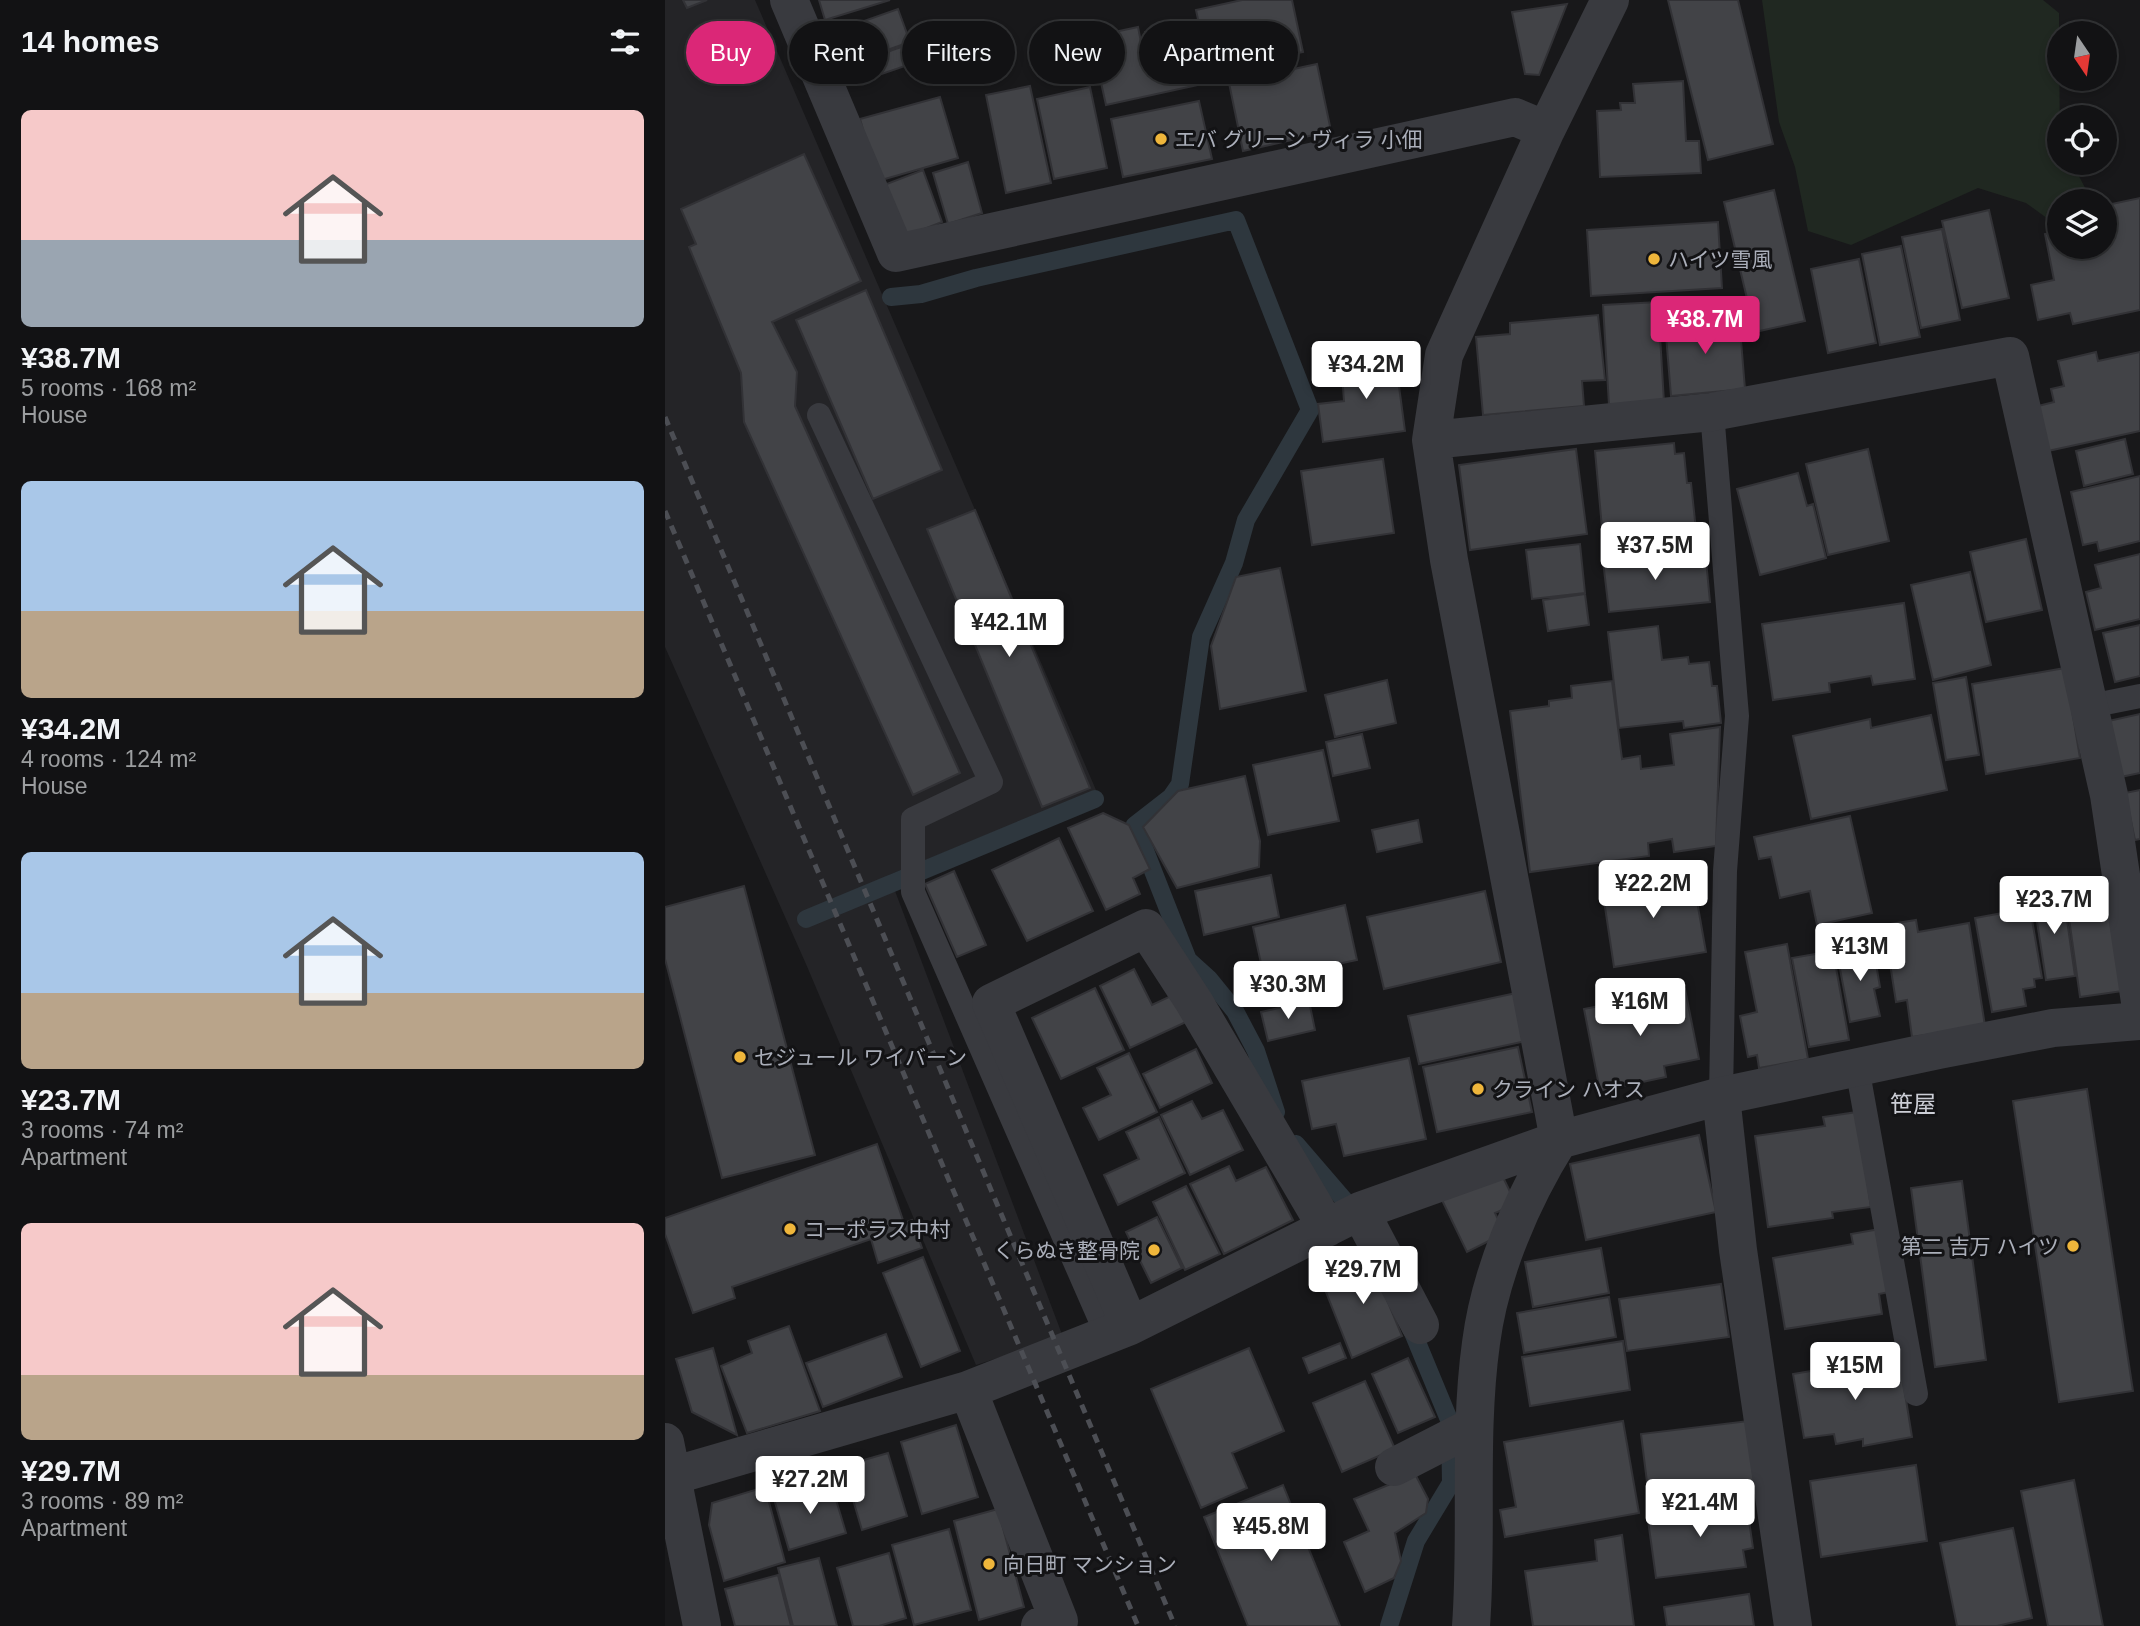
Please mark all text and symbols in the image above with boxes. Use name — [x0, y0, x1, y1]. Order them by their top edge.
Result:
chip: Buy — [686, 21, 775, 84]
chip: Rent — [789, 21, 888, 84]
chip: Filters — [902, 21, 1015, 84]
chip: New — [1029, 21, 1125, 84]
chip: Apartment — [1139, 21, 1298, 84]
north arrow — [2047, 21, 2117, 91]
map controls — [2047, 21, 2117, 259]
icon: filters — [606, 23, 644, 61]
text: 14 homes — [21, 25, 159, 58]
button: locate — [2047, 105, 2117, 175]
place label: エバ グリーン ヴィラ 小佃 — [1175, 128, 1422, 151]
marker: エバ グリーン ヴィラ 小佃 — [1153, 131, 1169, 147]
icon: home — [270, 156, 396, 282]
button: layers — [2047, 189, 2117, 259]
place label: ハイツ雪風 — [1668, 248, 1773, 271]
marker: ハイツ雪風 — [1646, 251, 1662, 267]
pin: ¥38.7M — [1648, 296, 1762, 356]
text: ¥38.7M — [1667, 306, 1743, 332]
text: ¥38.7M — [21, 341, 121, 374]
pin: ¥34.2M — [1309, 342, 1423, 401]
text: ¥34.2M — [1328, 351, 1404, 377]
text: 5 rooms · 168 m² — [21, 375, 196, 401]
text: House — [21, 402, 87, 428]
pin: ¥37.5M — [1598, 522, 1712, 582]
icon: home — [270, 527, 396, 653]
text: ¥37.5M — [1617, 532, 1693, 558]
pin: ¥42.1M — [952, 600, 1066, 659]
text: ¥42.1M — [971, 609, 1047, 635]
text: ¥34.2M — [21, 712, 121, 745]
text: 4 rooms · 124 m² — [21, 746, 196, 772]
text: House — [21, 773, 87, 799]
pin: ¥22.2M — [1596, 860, 1710, 920]
text: ¥22.2M — [1615, 870, 1691, 896]
pin: ¥23.7M — [1997, 876, 2111, 936]
text: ¥23.7M — [2016, 886, 2092, 912]
icon: home — [270, 898, 396, 1024]
pin: ¥13M — [1819, 923, 1901, 983]
text: ¥13M — [1831, 933, 1889, 959]
pin: ¥30.3M — [1231, 962, 1345, 1021]
text: ¥30.3M — [1250, 971, 1326, 997]
pin: ¥16M — [1599, 978, 1681, 1038]
text: ¥16M — [1611, 988, 1669, 1014]
place label: セジュール ワイバーン — [754, 1046, 967, 1069]
marker: セジュール ワイバーン — [732, 1049, 748, 1065]
place label: クライン ハオス — [1492, 1078, 1645, 1101]
marker: クライン ハオス — [1470, 1081, 1486, 1097]
text: ¥23.7M — [21, 1083, 121, 1116]
district label: 笹屋 — [1890, 1091, 1936, 1117]
text: 3 rooms · 74 m² — [21, 1117, 183, 1143]
text: Apartment — [21, 1144, 127, 1170]
place label: コーポラス中村 — [804, 1218, 951, 1241]
marker: コーポラス中村 — [782, 1221, 798, 1237]
place label: 第二 吉万 ハイツ — [1901, 1235, 2059, 1258]
marker: 第二 吉万 ハイツ — [2065, 1238, 2081, 1254]
place label: くらぬき整骨院 — [993, 1239, 1140, 1262]
marker: くらぬき整骨院 — [1146, 1242, 1162, 1258]
pin: ¥29.7M — [1306, 1246, 1420, 1306]
text: ¥29.7M — [1325, 1256, 1401, 1282]
icon: home — [270, 1269, 396, 1395]
pin: ¥15M — [1814, 1342, 1896, 1402]
text: ¥15M — [1826, 1352, 1884, 1378]
text: ¥29.7M — [21, 1454, 121, 1487]
pin: ¥27.2M — [753, 1456, 867, 1516]
text: ¥27.2M — [772, 1466, 848, 1492]
pin: ¥21.4M — [1643, 1480, 1757, 1539]
text: 3 rooms · 89 m² — [21, 1488, 183, 1514]
text: ¥21.4M — [1662, 1489, 1738, 1515]
pin: ¥45.8M — [1214, 1504, 1328, 1563]
text: ¥45.8M — [1233, 1513, 1309, 1539]
text: Apartment — [21, 1515, 127, 1541]
place label: 向日町 マンション — [1003, 1553, 1177, 1576]
marker: 向日町 マンション — [981, 1556, 997, 1572]

